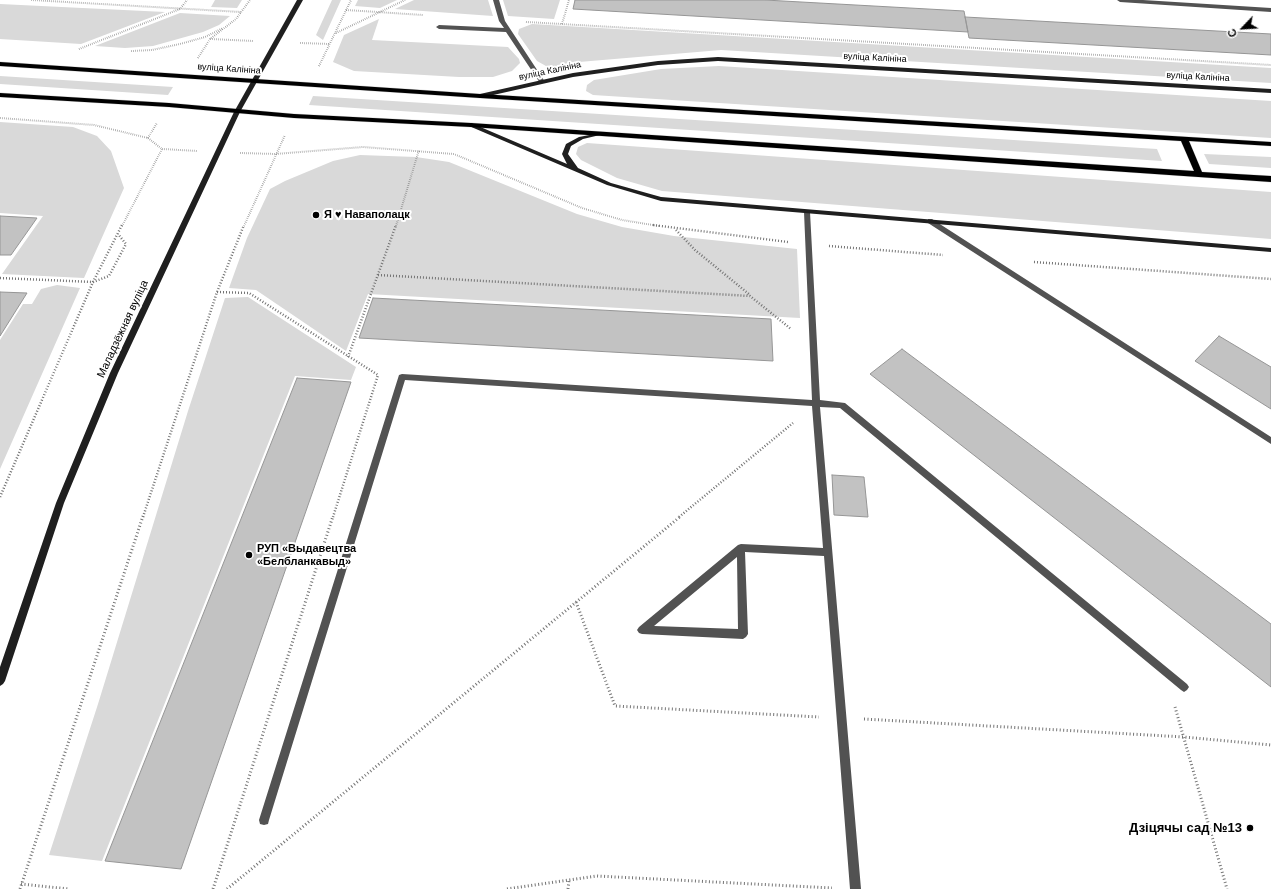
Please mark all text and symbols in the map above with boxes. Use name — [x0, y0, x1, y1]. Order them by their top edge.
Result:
north arrow — [1223, 8, 1263, 48]
text: С — [1225, 27, 1239, 39]
street label: вуліца Калініна — [843, 51, 907, 65]
street label: вуліца Калініна — [518, 59, 582, 83]
street label: вуліца Калініна — [197, 61, 261, 77]
street label: вуліца Калініна — [1166, 70, 1230, 84]
place label: Я ♥ Наваполацк — [324, 208, 410, 222]
marker: Я ♥ Наваполацк — [311, 210, 321, 220]
street label: Маладзёжная вуліца — [95, 278, 151, 380]
place label: РУП «Выдавецтва «Белбланкавыд» — [257, 542, 356, 568]
marker: РУП «Выдавецтва «Белбланкавыд» — [244, 550, 254, 560]
place label: Дзіцячы сад №13 — [1129, 820, 1242, 836]
marker: Дзіцячы сад №13 — [1245, 823, 1255, 833]

